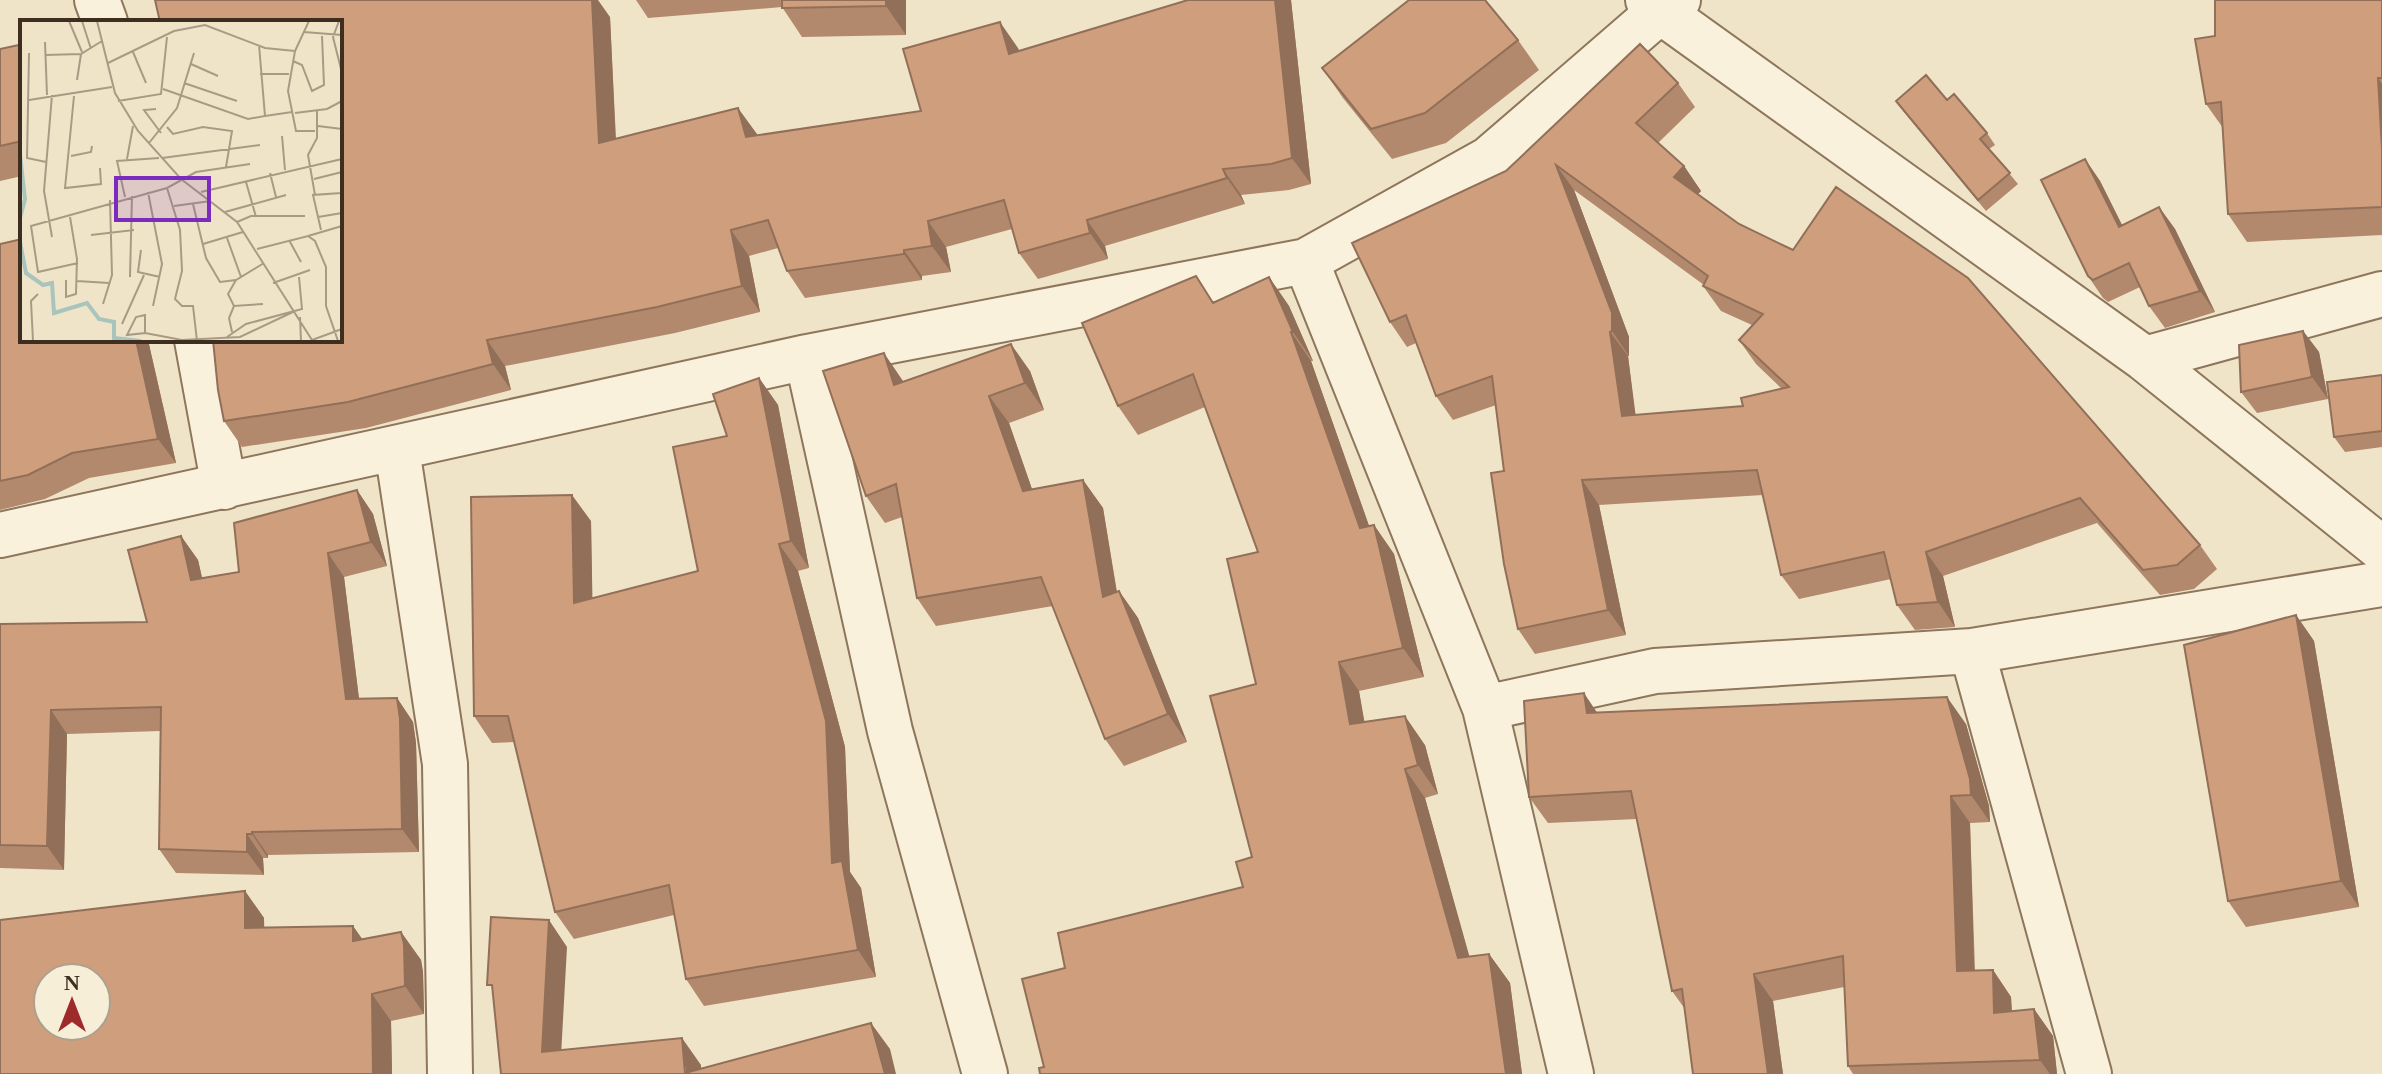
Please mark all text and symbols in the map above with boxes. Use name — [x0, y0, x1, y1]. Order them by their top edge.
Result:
inset map — [20, 20, 342, 342]
north arrow — [32, 962, 112, 1042]
text: N — [64, 970, 80, 995]

